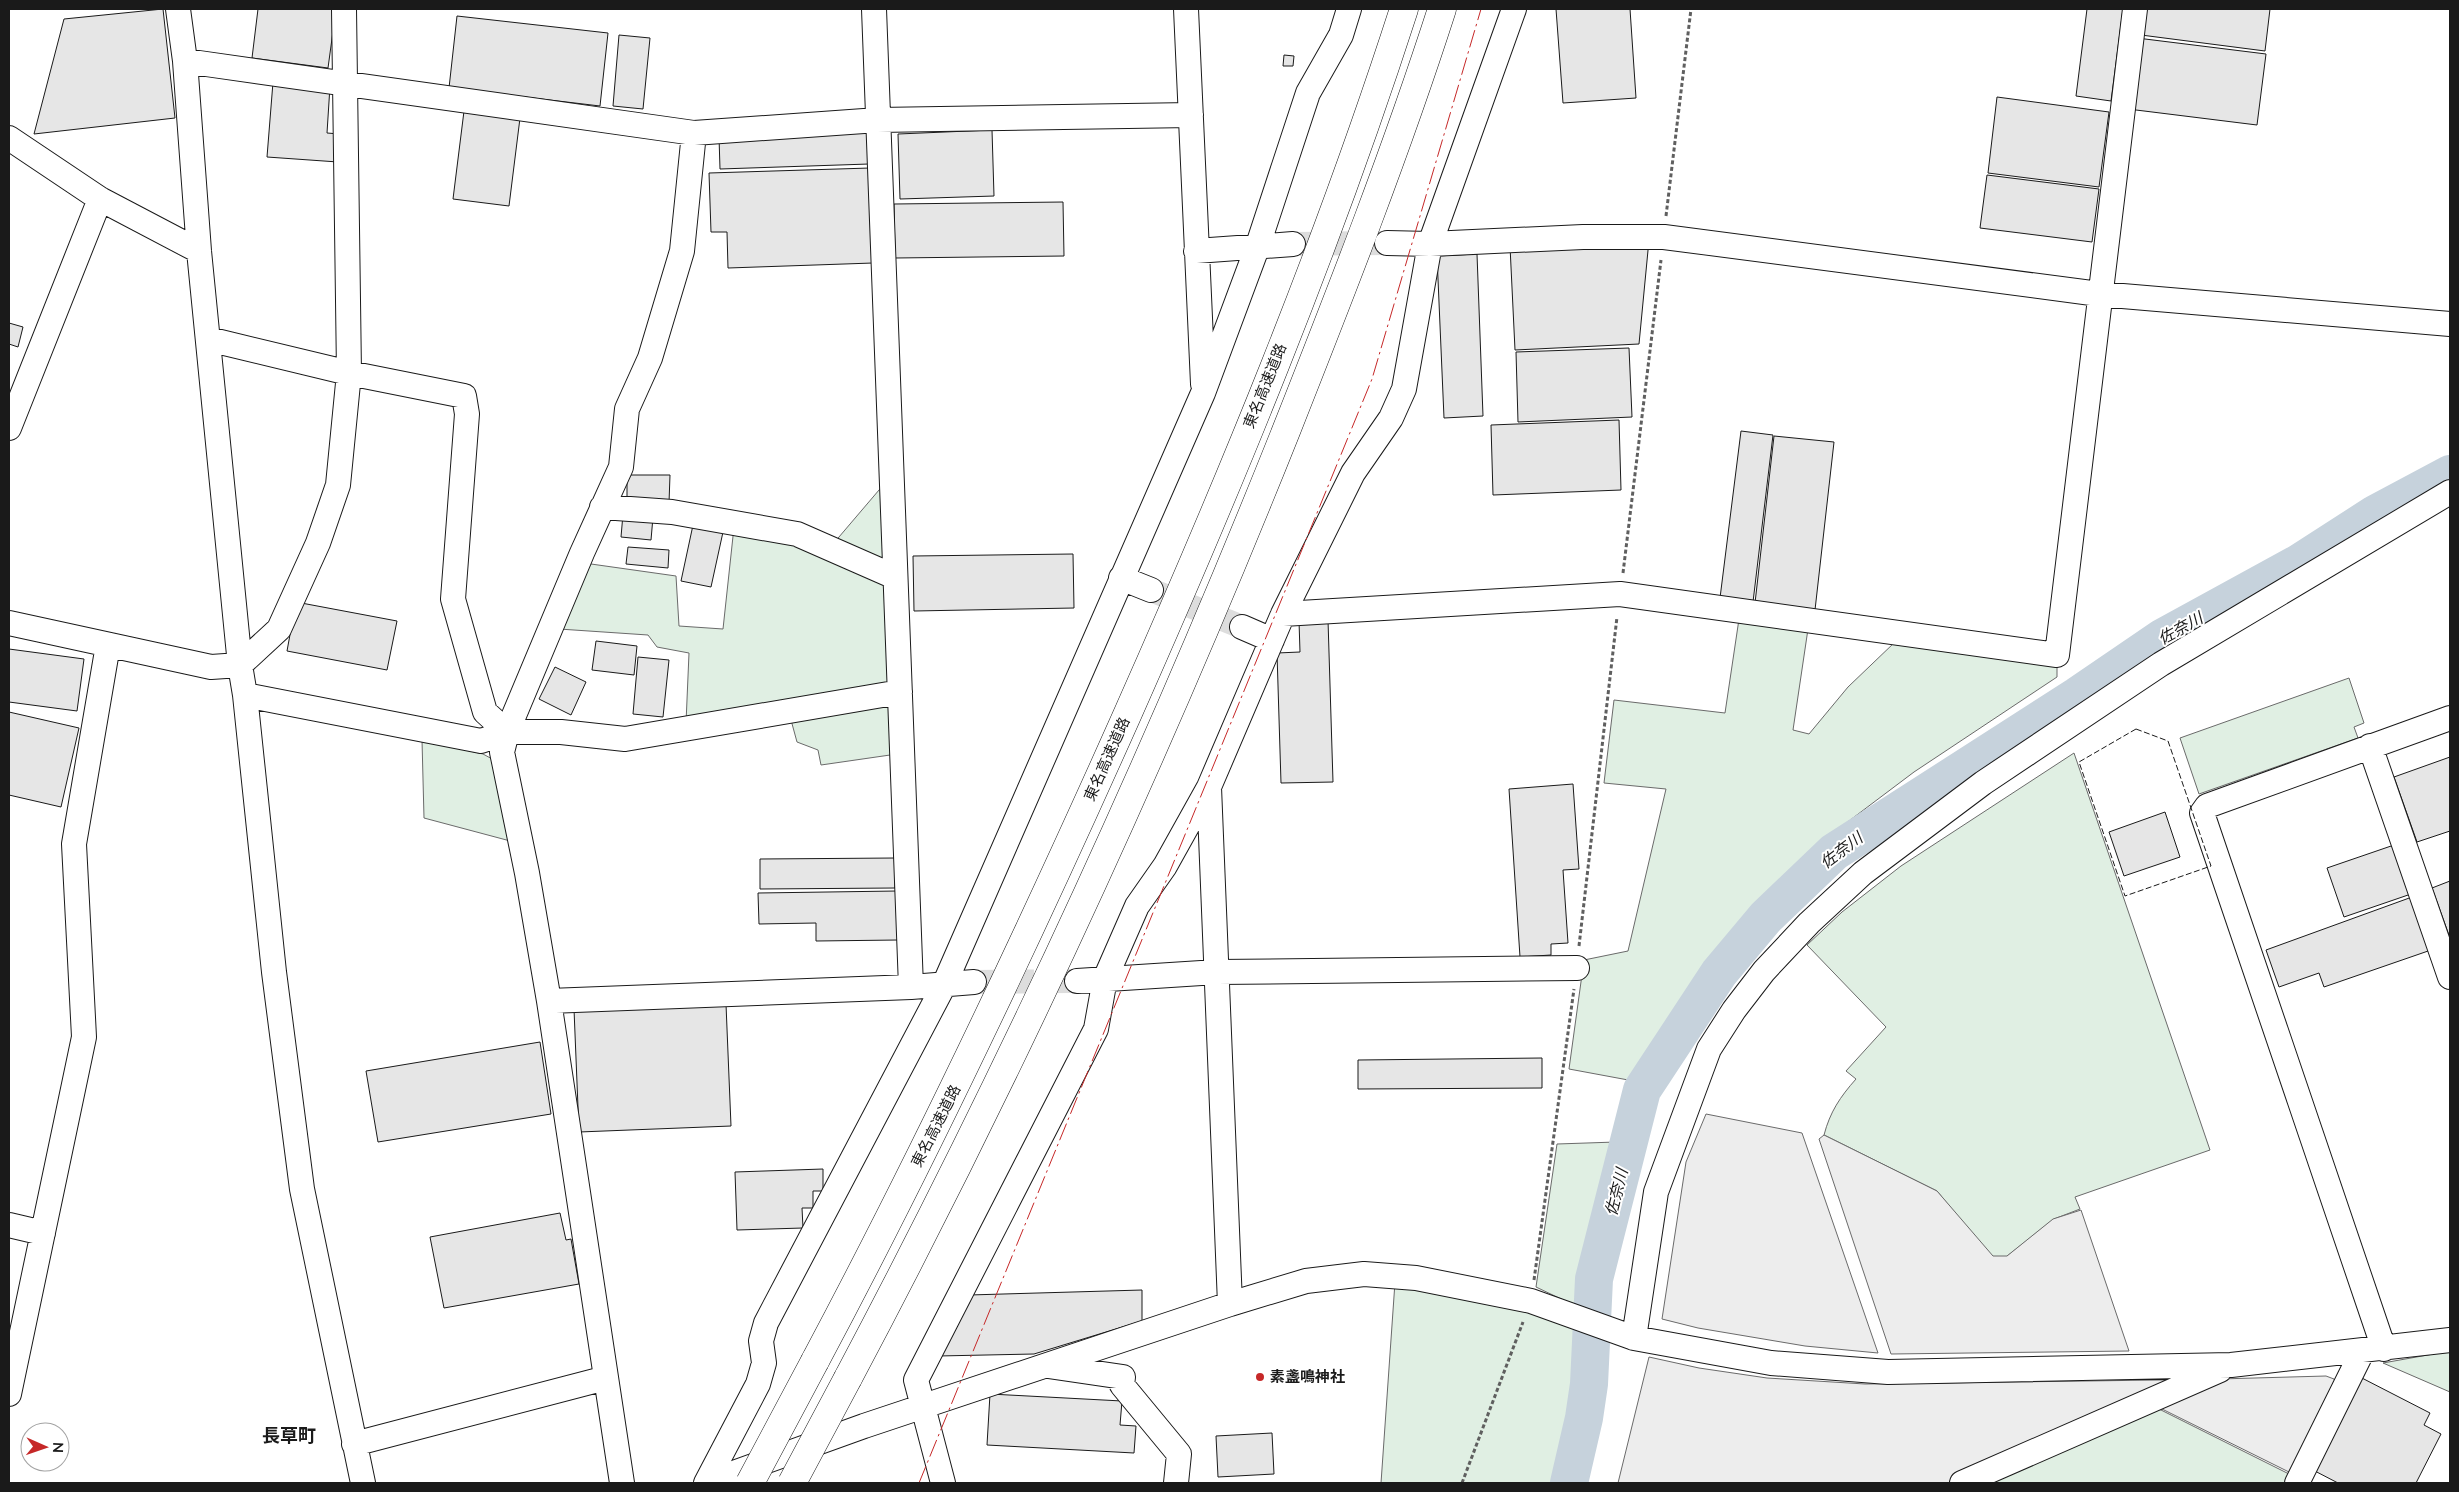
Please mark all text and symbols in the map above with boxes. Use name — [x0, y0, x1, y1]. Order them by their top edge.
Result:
street label: 東名高速道路 — [1239, 341, 1289, 431]
water label: 佐奈川 — [2154, 607, 2207, 648]
street label: 東名高速道路 — [1080, 714, 1133, 803]
water label: 佐奈川 — [1816, 826, 1867, 872]
street label: 東名高速道路 — [907, 1081, 964, 1170]
water label: 佐奈川 — [1600, 1164, 1631, 1217]
place label: 素盞鳴神社 — [1270, 1367, 1345, 1385]
marker: 素盞鳴神社 — [1254, 1371, 1266, 1383]
north arrow — [20, 1422, 70, 1472]
district label: 長草町 — [262, 1424, 316, 1446]
text: N — [50, 1442, 67, 1453]

